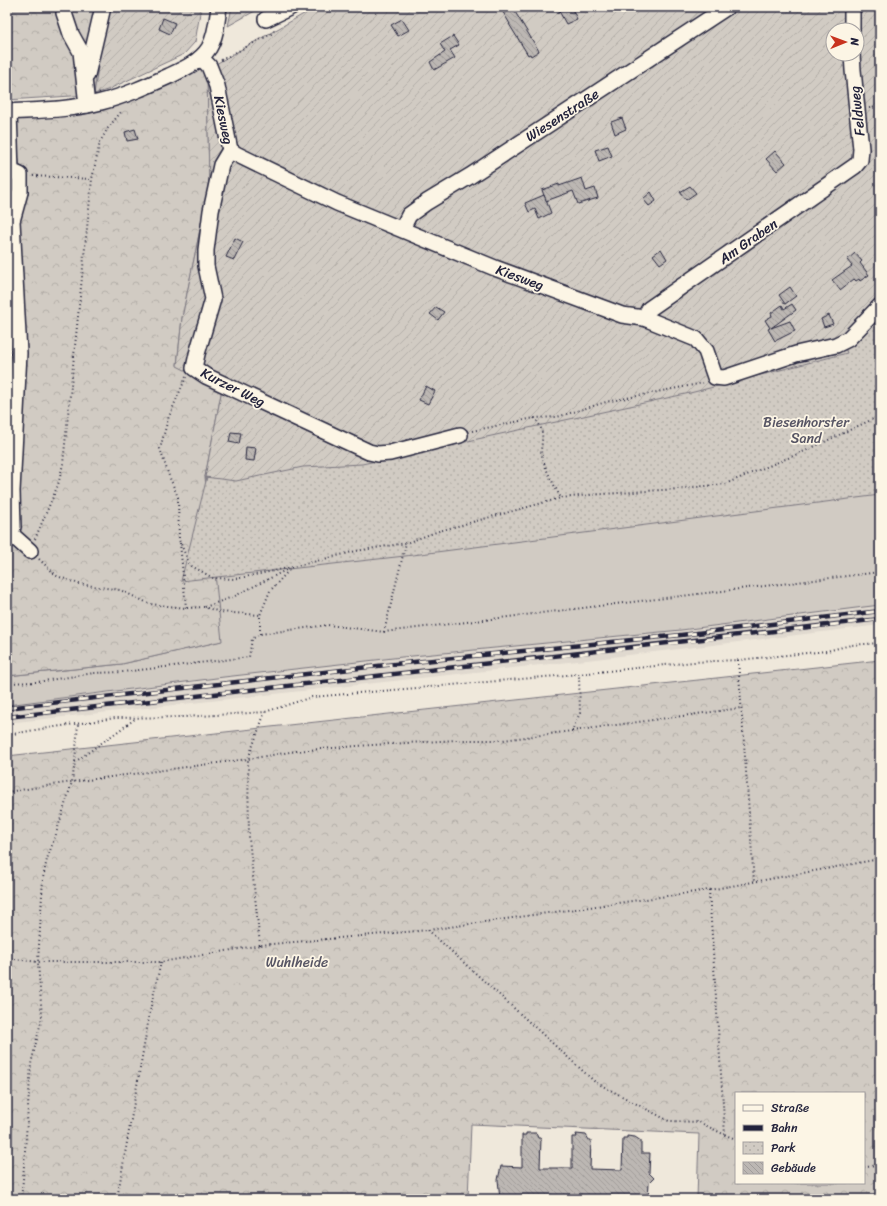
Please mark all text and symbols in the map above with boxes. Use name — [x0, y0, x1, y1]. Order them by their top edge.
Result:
north arrow — [825, 22, 865, 62]
text: N — [845, 37, 864, 46]
street label: Wiesenstraße — [520, 82, 604, 149]
street label: Feldweg — [842, 85, 873, 137]
street label: Kiesweg — [206, 93, 241, 147]
street label: Am Graben — [713, 212, 783, 272]
street label: Kiesweg — [492, 257, 547, 298]
street label: Kurzer Weg — [196, 361, 269, 414]
park label: Biesenhorster Sand — [763, 410, 850, 451]
park label: Wuhlheide — [266, 950, 328, 975]
legend — [735, 1092, 865, 1184]
text: Straße — [771, 1097, 809, 1119]
text: Bahn — [771, 1117, 798, 1139]
text: Park — [771, 1137, 796, 1159]
text: Gebäude — [771, 1157, 816, 1179]

